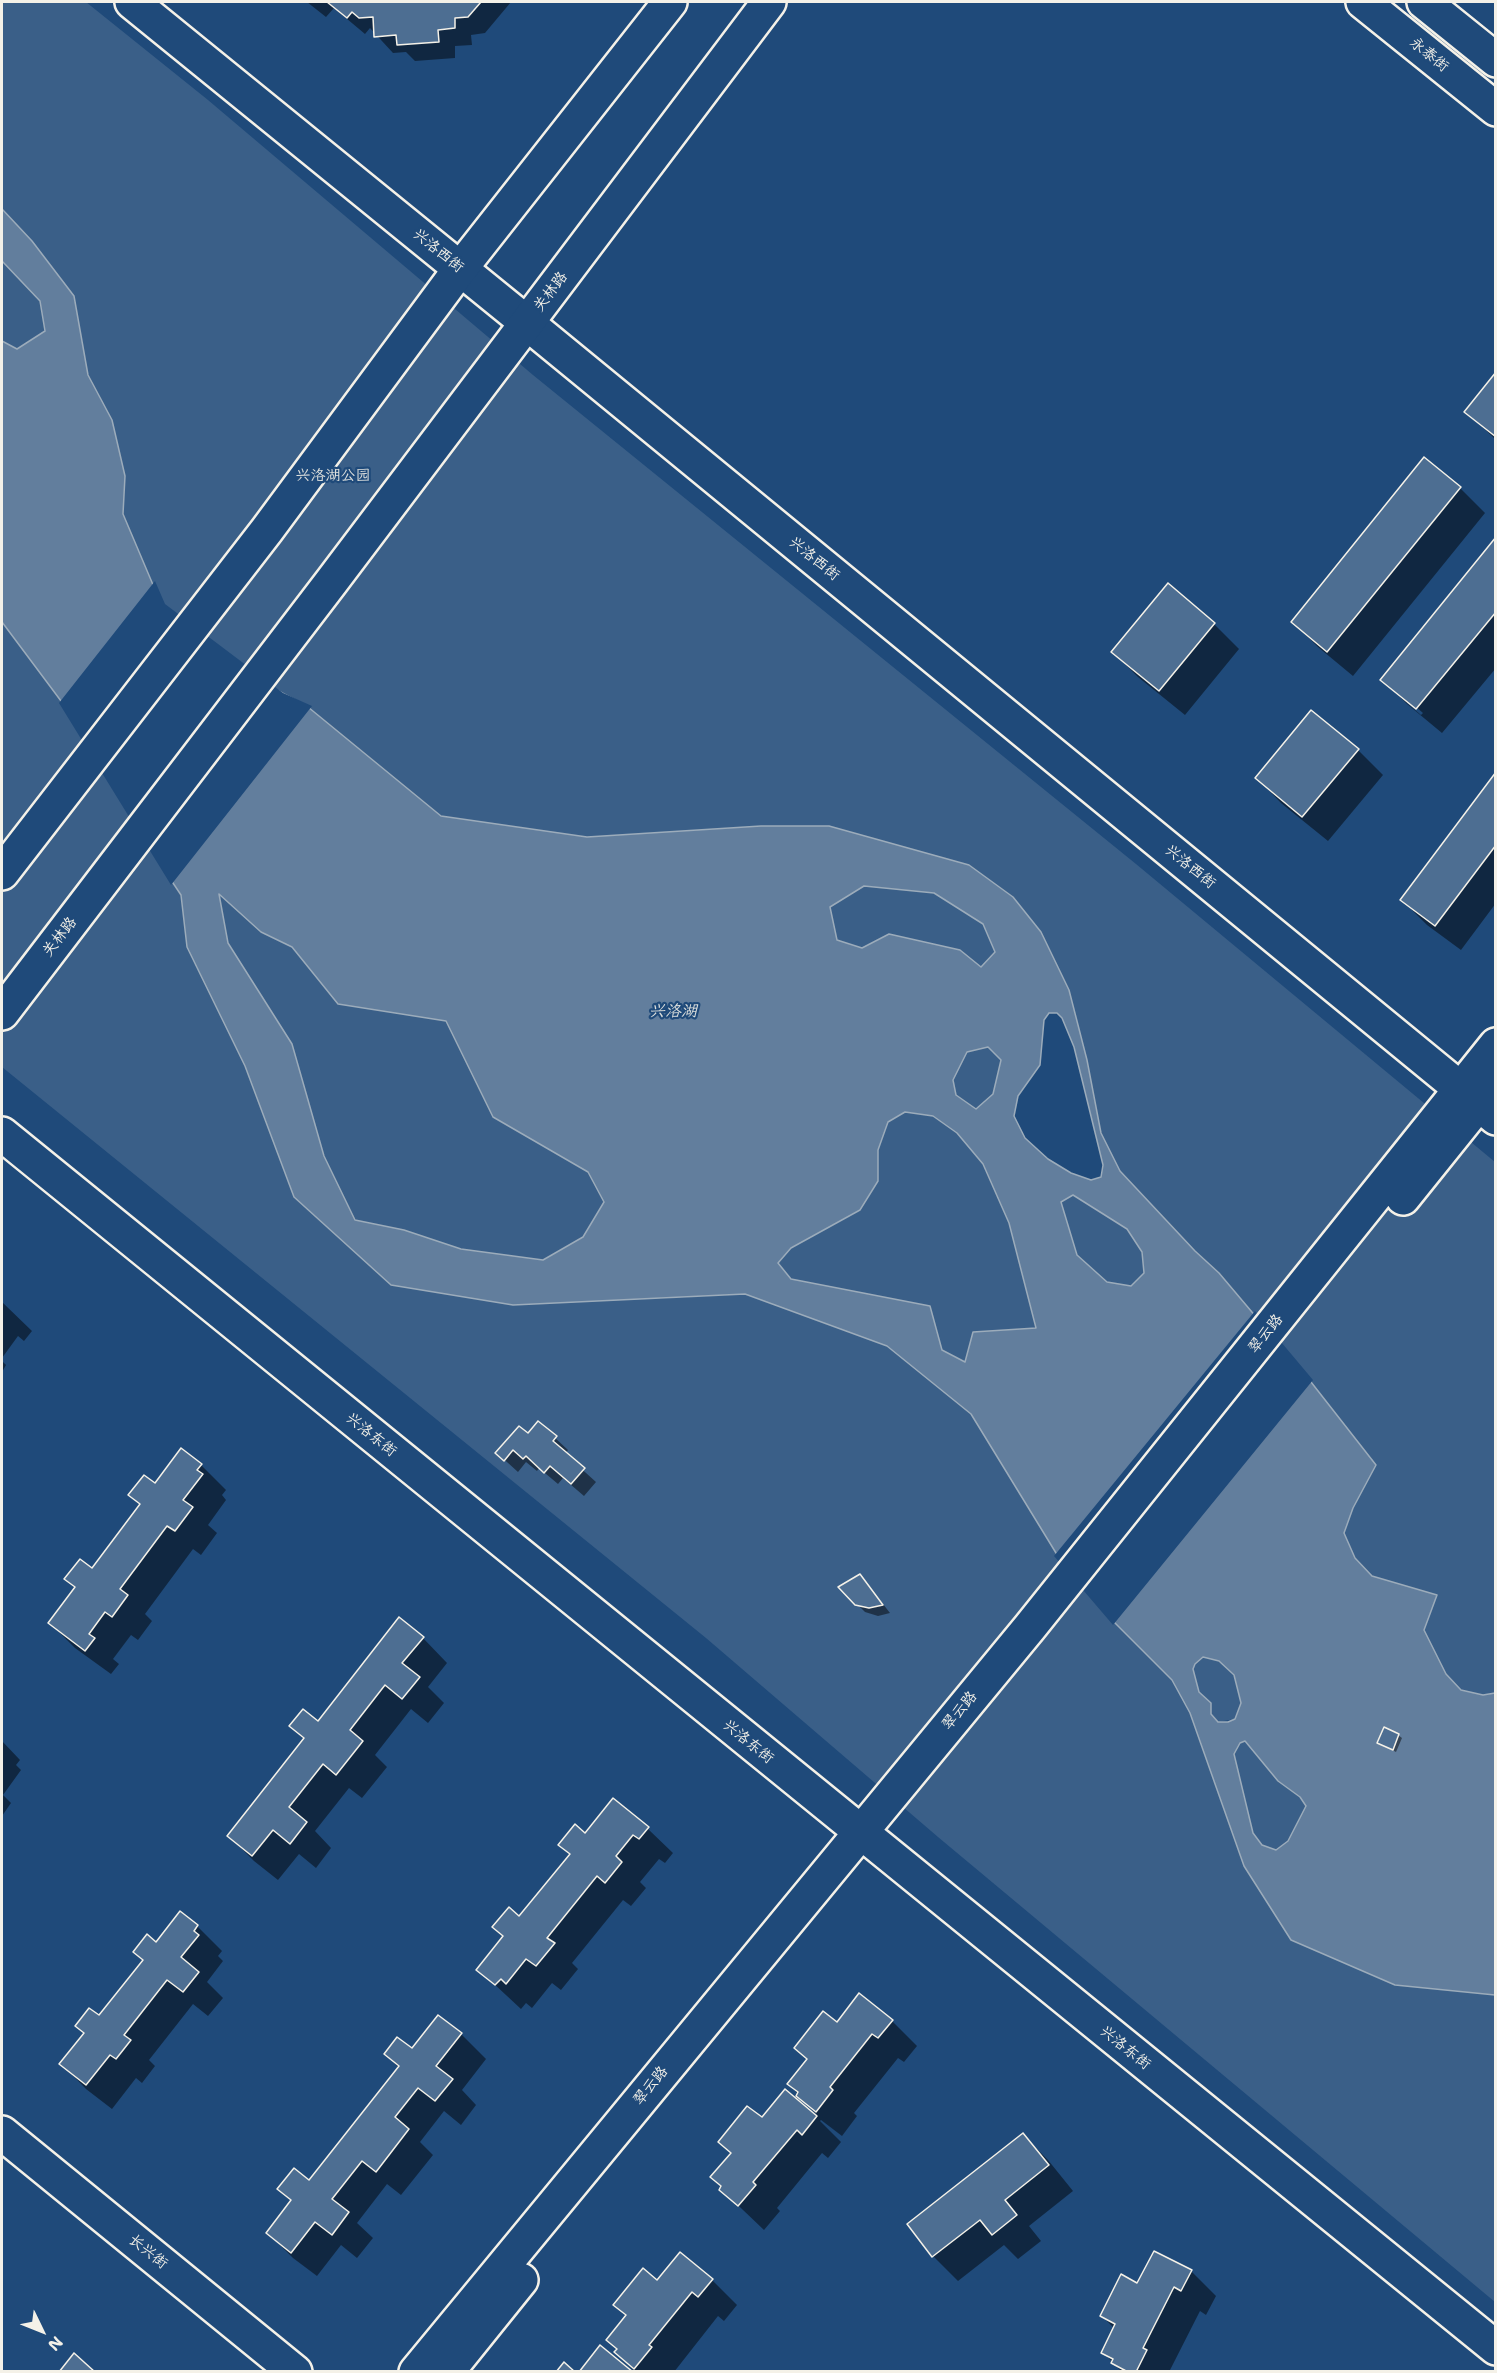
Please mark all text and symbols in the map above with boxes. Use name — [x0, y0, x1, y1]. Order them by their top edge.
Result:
street label: 永泰街 — [1406, 34, 1452, 76]
street label: 兴洛西街 — [409, 225, 467, 277]
street label: 关林路 — [530, 269, 572, 315]
park label: 兴洛湖公园 — [296, 467, 370, 485]
street label: 兴洛西街 — [785, 533, 843, 585]
street label: 兴洛西街 — [1161, 841, 1219, 893]
street label: 关林路 — [39, 914, 81, 960]
water label: 兴洛湖 — [649, 1002, 697, 1022]
street label: 翠云路 — [1245, 1311, 1287, 1357]
street label: 兴洛东街 — [342, 1409, 400, 1461]
street label: 翠云路 — [939, 1688, 981, 1734]
street label: 兴洛东街 — [719, 1716, 777, 1768]
street label: 兴洛东街 — [1096, 2022, 1154, 2074]
street label: 翠云路 — [630, 2063, 672, 2109]
street label: 长兴街 — [125, 2231, 171, 2273]
north arrow — [12, 2301, 72, 2361]
text: N — [44, 2332, 68, 2355]

